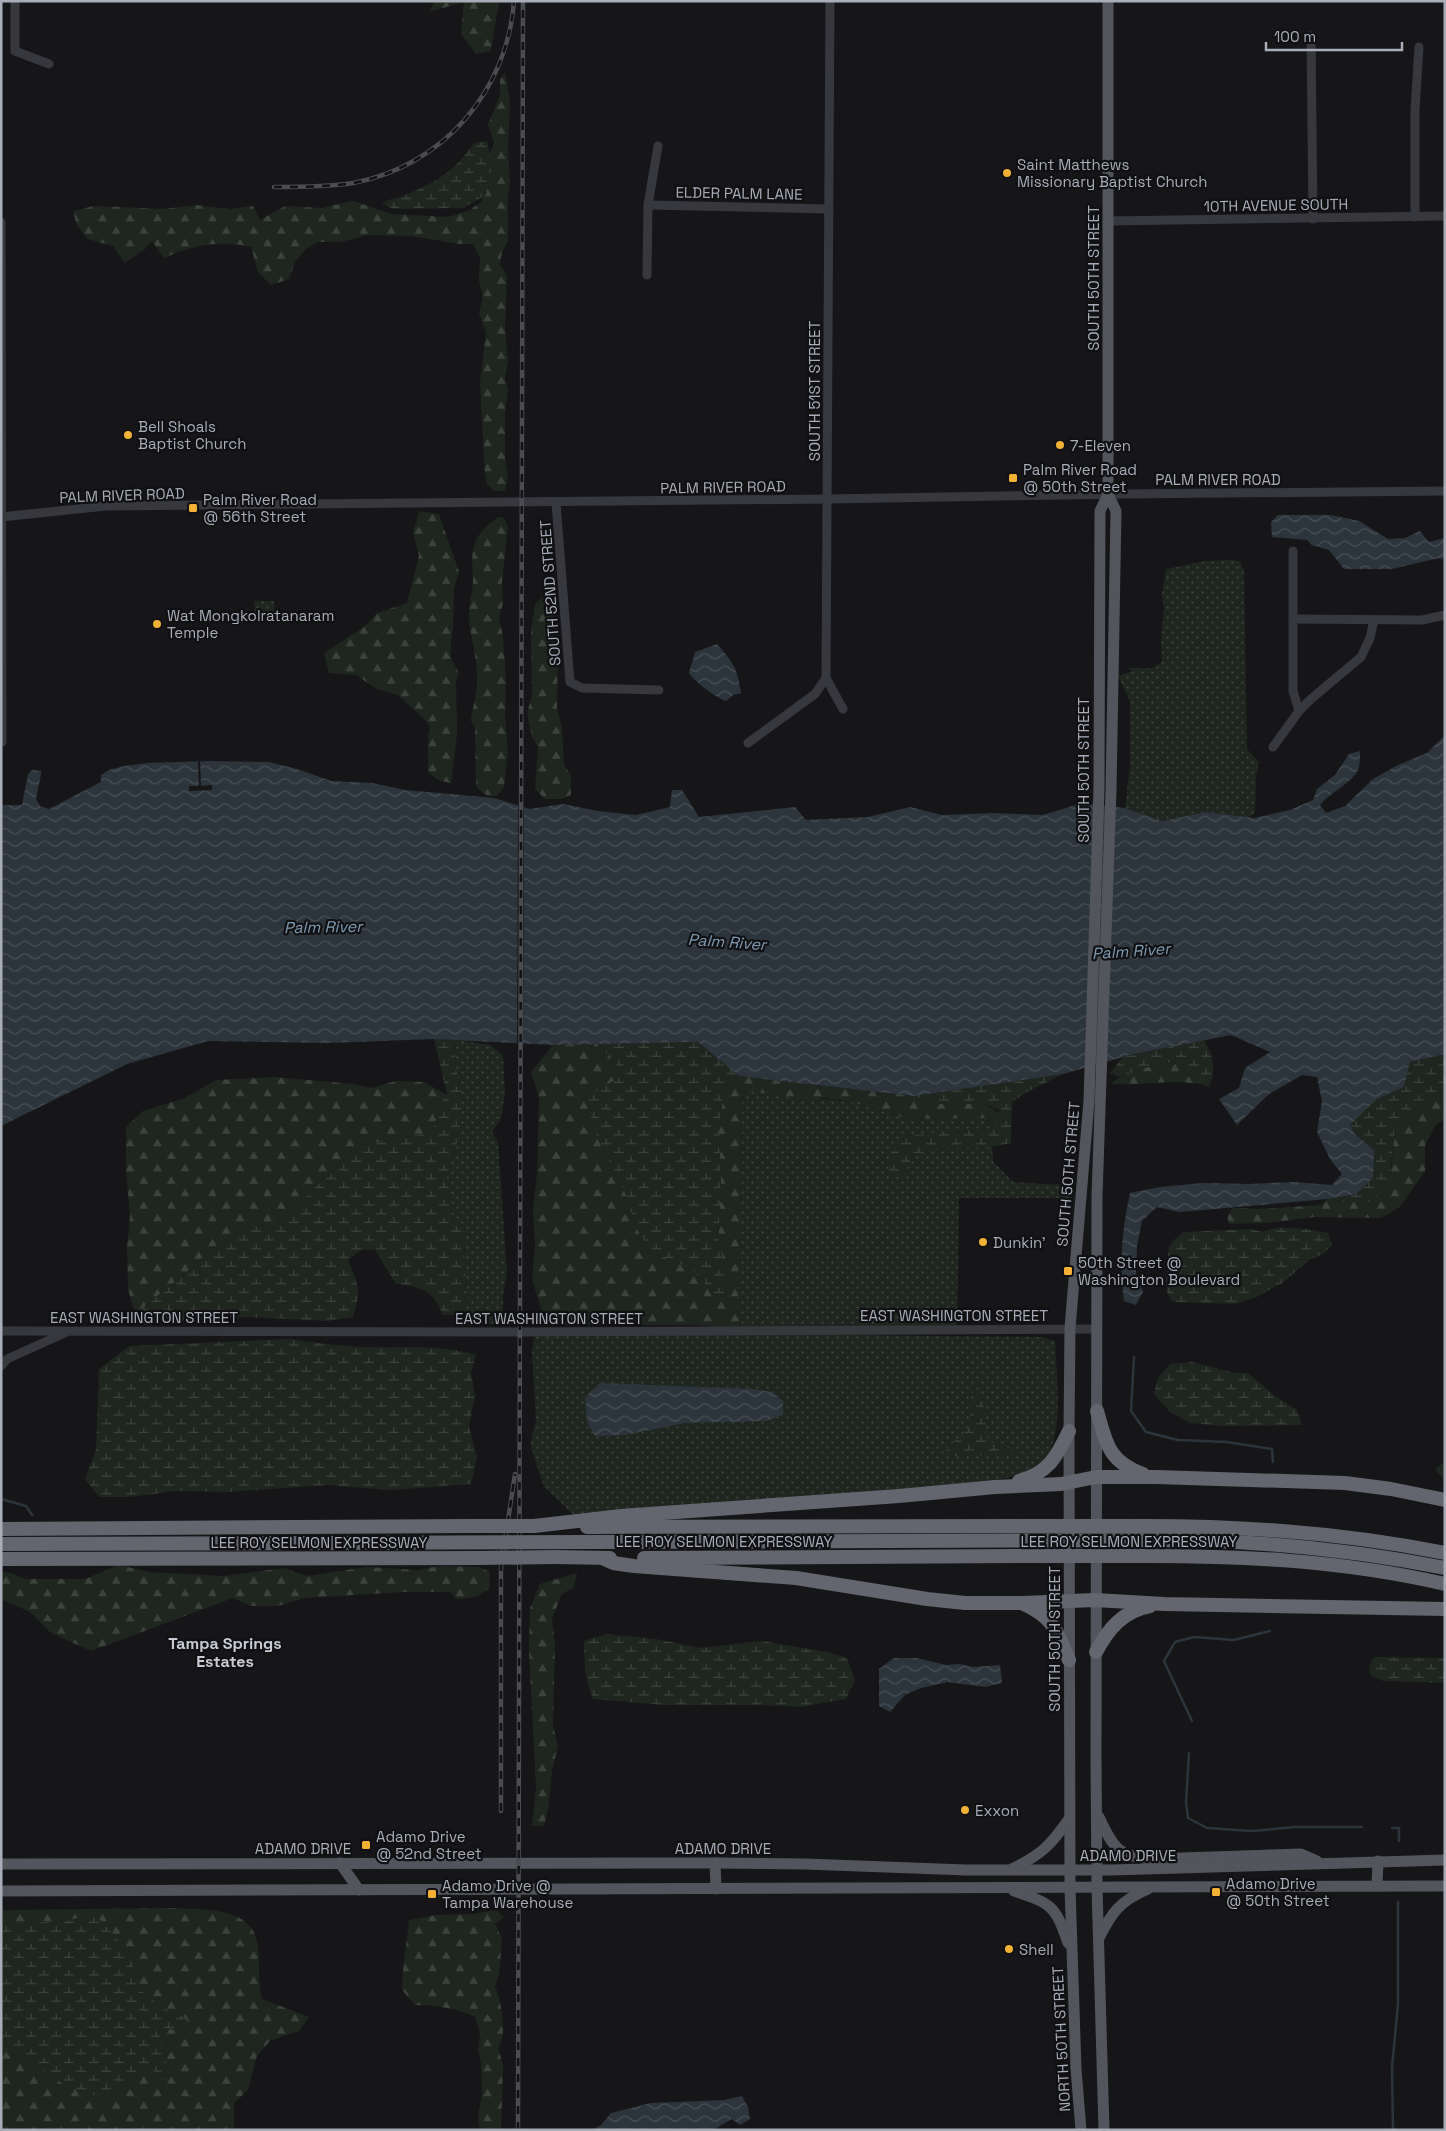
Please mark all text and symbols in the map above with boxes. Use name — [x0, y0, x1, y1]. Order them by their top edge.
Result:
scale bar — [1266, 20, 1402, 52]
text: 100 m — [1274, 27, 1316, 46]
place label: Saint Matthews Missionary Baptist Church — [1017, 155, 1207, 191]
marker: Saint Matthews Missionary Baptist Church — [1001, 167, 1013, 179]
street label: ELDER PALM LANE — [675, 182, 803, 204]
street label: 10TH AVENUE SOUTH — [1203, 194, 1349, 216]
street label: SOUTH 50TH STREET — [1084, 205, 1103, 351]
street label: SOUTH 51ST STREET — [805, 321, 824, 461]
place label: Bell Shoals Baptist Church — [138, 417, 246, 453]
marker: Bell Shoals Baptist Church — [122, 429, 134, 441]
place label: 7-Eleven — [1070, 436, 1131, 455]
marker: 7-Eleven — [1054, 439, 1066, 451]
place label: Palm River Road @ 50th Street — [1023, 460, 1137, 496]
street label: PALM RIVER ROAD — [1155, 470, 1281, 489]
marker: Palm River Road @ 50th Street — [1007, 472, 1019, 484]
street label: PALM RIVER ROAD — [660, 476, 786, 498]
street label: PALM RIVER ROAD — [59, 483, 185, 507]
place label: Palm River Road @ 56th Street — [203, 490, 317, 526]
marker: Palm River Road @ 56th Street — [187, 502, 199, 514]
street label: SOUTH 52ND STREET — [535, 519, 565, 667]
place label: Wat Mongkolratanaram Temple — [167, 606, 334, 642]
marker: Wat Mongkolratanaram Temple — [151, 618, 163, 630]
street label: SOUTH 50TH STREET — [1074, 697, 1093, 843]
water label: Palm River — [284, 916, 364, 938]
water label: Palm River — [687, 929, 769, 955]
water label: Palm River — [1091, 938, 1173, 964]
street label: SOUTH 50TH STREET — [1052, 1100, 1084, 1247]
place label: Dunkin' — [993, 1233, 1046, 1252]
marker: Dunkin' — [977, 1236, 989, 1248]
place label: 50th Street @ Washington Boulevard — [1078, 1253, 1240, 1289]
marker: 50th Street @ Washington Boulevard — [1062, 1265, 1074, 1277]
street label: EAST WASHINGTON STREET — [860, 1306, 1048, 1325]
street label: EAST WASHINGTON STREET — [50, 1308, 238, 1327]
street label: EAST WASHINGTON STREET — [455, 1309, 643, 1328]
street label: LEE ROY SELMON EXPRESSWAY — [615, 1532, 833, 1551]
street label: LEE ROY SELMON EXPRESSWAY — [1020, 1532, 1238, 1551]
street label: LEE ROY SELMON EXPRESSWAY — [210, 1533, 428, 1552]
street label: SOUTH 50TH STREET — [1045, 1566, 1064, 1712]
district label: Tampa Springs Estates — [168, 1633, 282, 1672]
place label: Exxon — [975, 1801, 1019, 1820]
marker: Exxon — [959, 1804, 971, 1816]
place label: Adamo Drive @ 52nd Street — [376, 1827, 482, 1863]
street label: ADAMO DRIVE — [255, 1839, 351, 1858]
marker: Adamo Drive @ 52nd Street — [360, 1839, 372, 1851]
street label: ADAMO DRIVE — [675, 1839, 771, 1858]
street label: ADAMO DRIVE — [1080, 1846, 1176, 1865]
place label: Adamo Drive @ 50th Street — [1226, 1874, 1330, 1910]
place label: Adamo Drive @ Tampa Warehouse — [442, 1876, 573, 1912]
marker: Adamo Drive @ 50th Street — [1210, 1886, 1222, 1898]
marker: Adamo Drive @ Tampa Warehouse — [426, 1888, 438, 1900]
place label: Shell — [1019, 1940, 1054, 1959]
marker: Shell — [1003, 1943, 1015, 1955]
street label: NORTH 50TH STREET — [1048, 1966, 1074, 2112]

